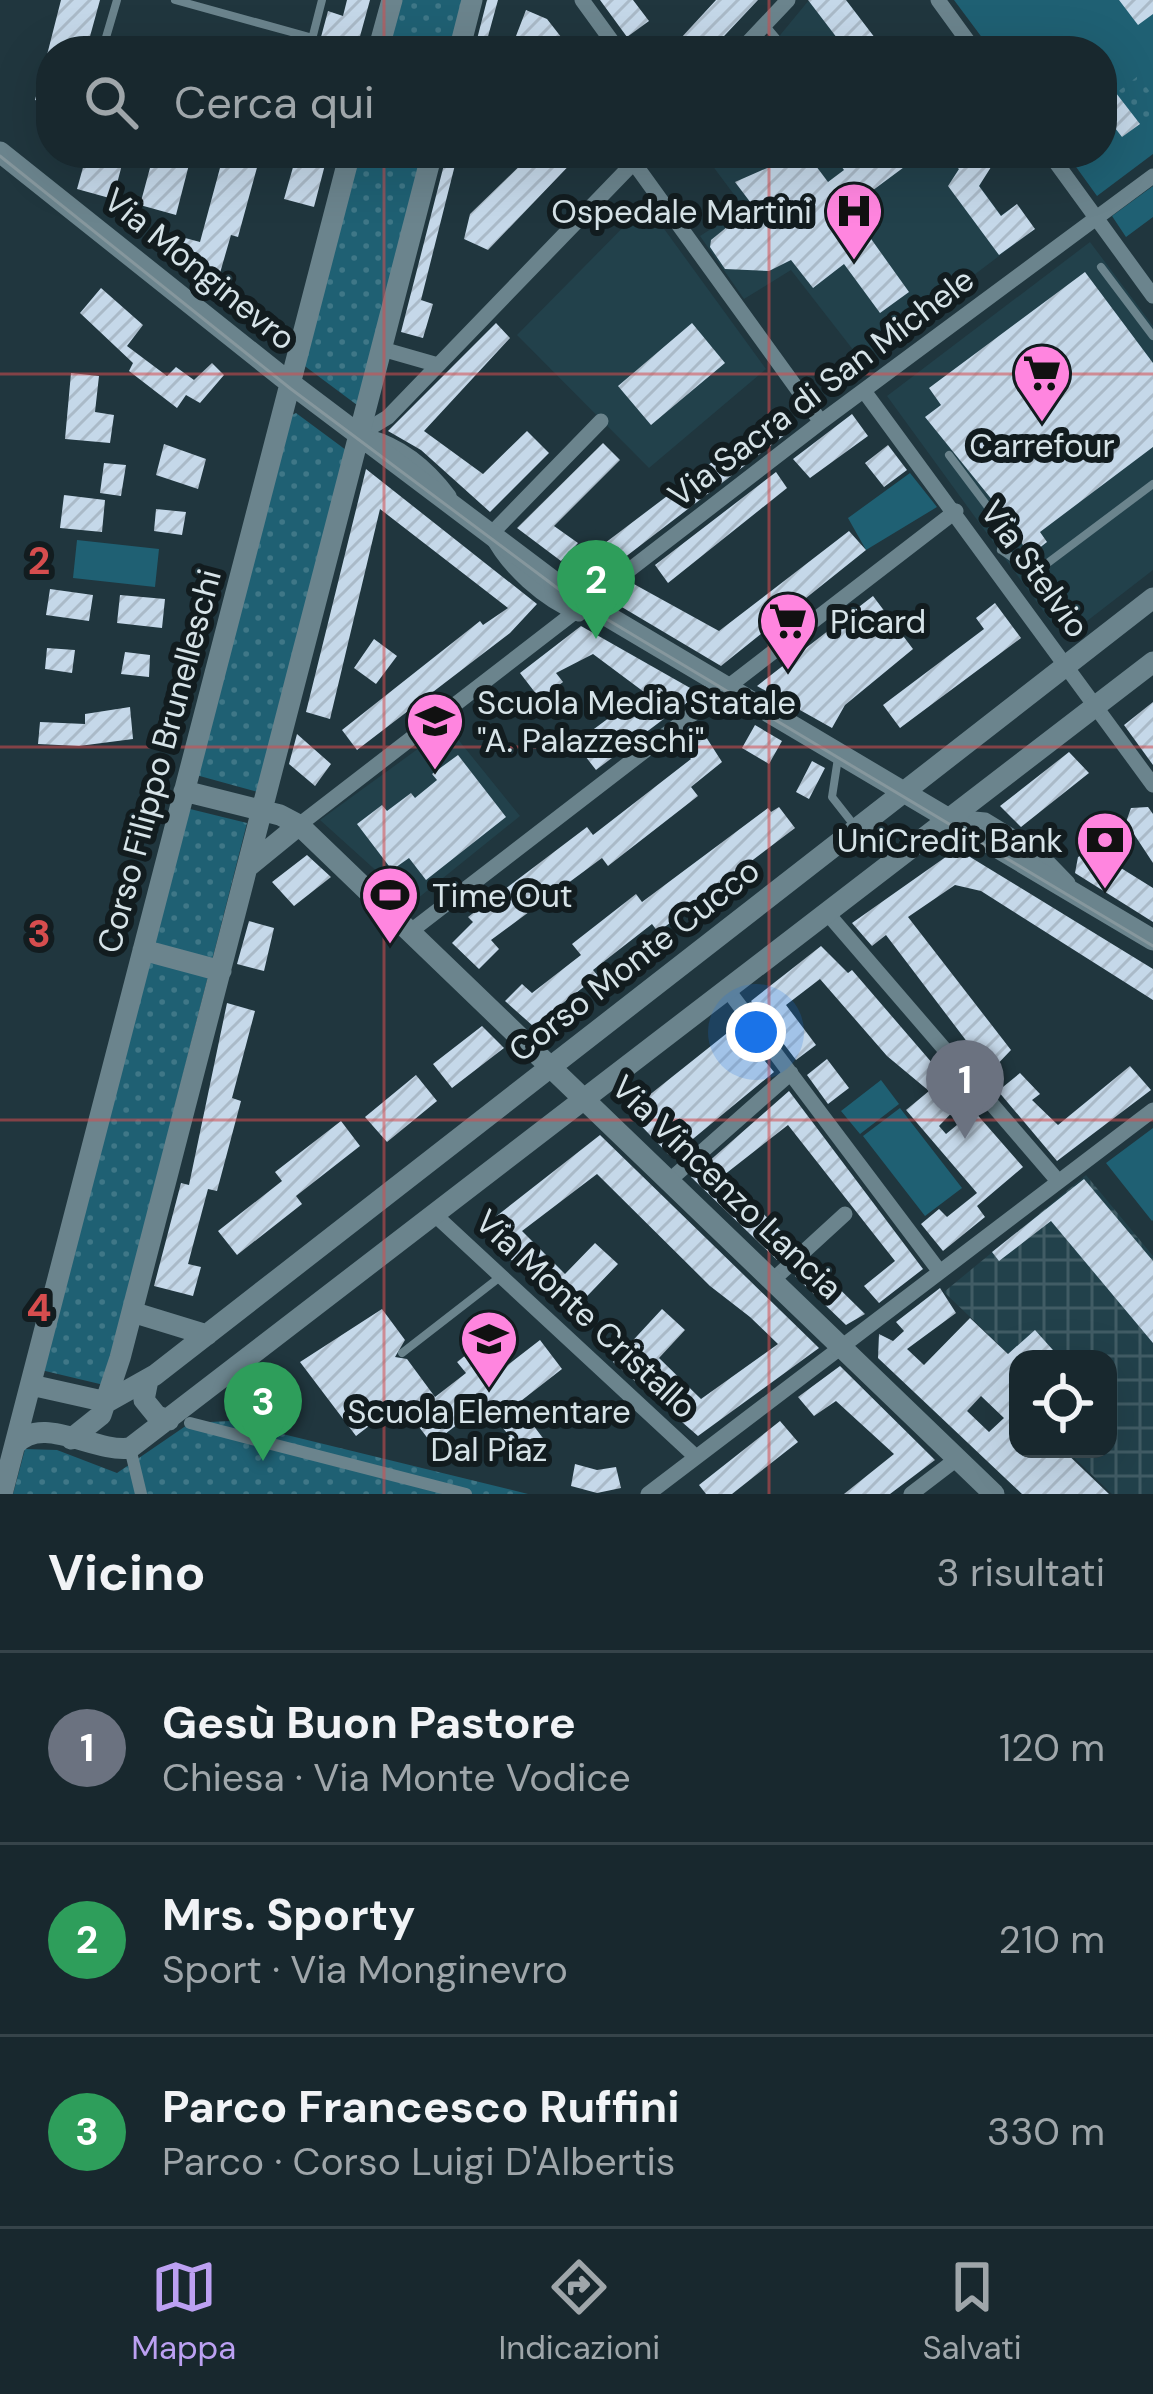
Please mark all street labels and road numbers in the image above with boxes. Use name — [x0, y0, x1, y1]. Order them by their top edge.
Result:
street label: Via Monginevro — [95, 178, 305, 360]
street label: Via Sacra di San Michele — [659, 258, 983, 516]
street label: Via Stelvio — [971, 492, 1099, 646]
street label: Corso Filippo Brunelleschi — [87, 564, 231, 958]
street label: Corso Monte Cucco — [500, 849, 768, 1071]
street label: Via Vincenzo Lancia — [602, 1066, 852, 1308]
street label: Via Monte Cristallo — [466, 1200, 706, 1428]

